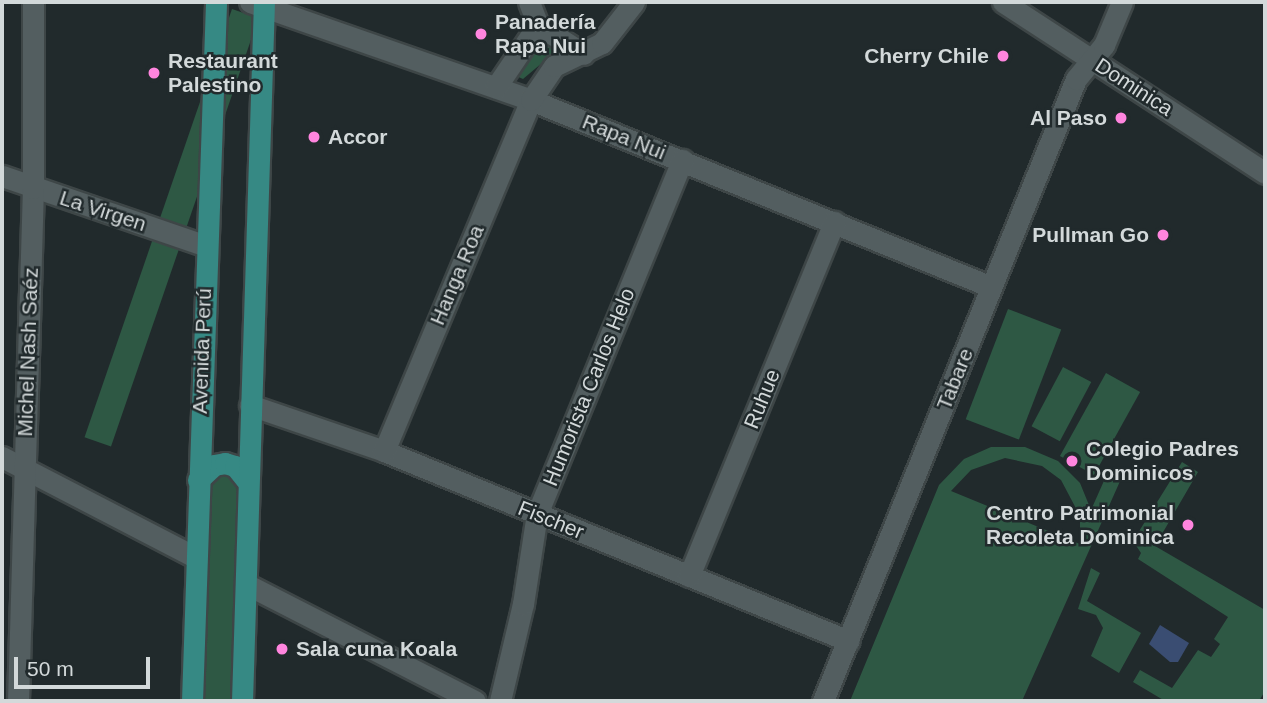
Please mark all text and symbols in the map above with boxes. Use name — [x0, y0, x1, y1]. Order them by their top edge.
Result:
place label: Panadería Rapa Nui — [495, 9, 595, 59]
marker: Panadería Rapa Nui — [473, 26, 489, 42]
place label: Cherry Chile — [864, 43, 989, 69]
place label: Restaurant Palestino — [168, 48, 278, 98]
marker: Cherry Chile — [995, 48, 1011, 64]
street label: Dominica — [1090, 53, 1178, 121]
marker: Restaurant Palestino — [146, 65, 162, 81]
place label: Al Paso — [1030, 105, 1107, 131]
street label: Rapa Nui — [579, 109, 669, 165]
marker: Al Paso — [1113, 110, 1129, 126]
place label: Accor — [328, 124, 388, 150]
marker: Accor — [306, 129, 322, 145]
street label: La Virgen — [57, 185, 149, 237]
street label: Hanga Roa — [425, 221, 489, 329]
place label: Pullman Go — [1032, 222, 1149, 248]
marker: Pullman Go — [1155, 227, 1171, 243]
street label: Michel Nash Saéz — [12, 267, 44, 437]
street label: Humorista Carlos Helo — [538, 284, 640, 490]
street label: Avenida Perú — [187, 288, 217, 414]
street label: Tabare — [931, 345, 979, 413]
street label: Ruhue — [739, 366, 785, 432]
place label: Colegio Padres Dominicos — [1086, 436, 1239, 486]
marker: Colegio Padres Dominicos — [1064, 453, 1080, 469]
street label: Fischer — [514, 495, 588, 545]
place label: Centro Patrimonial Recoleta Dominica — [986, 500, 1174, 550]
marker: Centro Patrimonial Recoleta Dominica — [1180, 517, 1196, 533]
place label: Sala cuna Koala — [296, 636, 457, 662]
marker: Sala cuna Koala — [274, 641, 290, 657]
scale bar — [18, 644, 154, 688]
text: 50 m — [27, 657, 74, 680]

